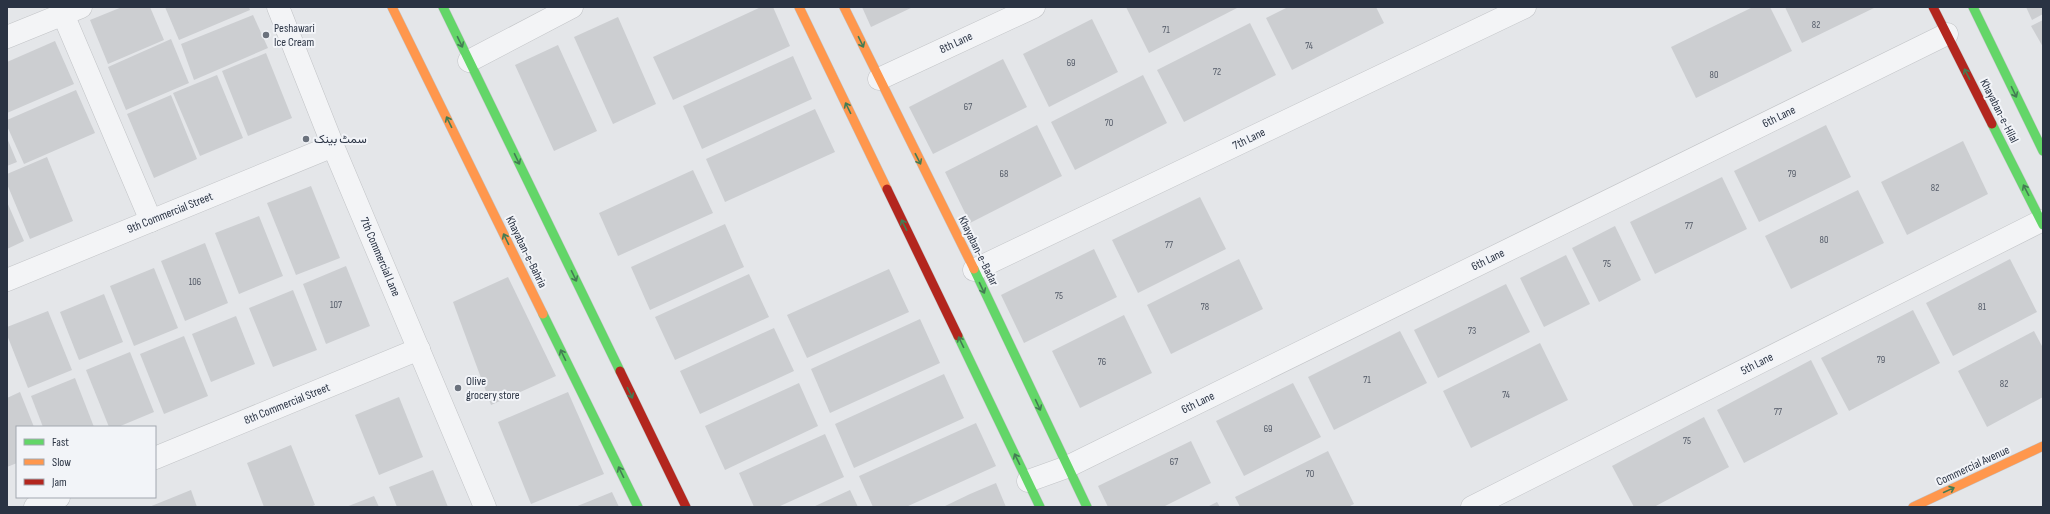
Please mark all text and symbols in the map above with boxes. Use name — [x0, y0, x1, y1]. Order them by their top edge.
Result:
house number: 82 — [1812, 19, 1820, 31]
place label: Peshawari Ice Cream — [274, 21, 315, 50]
house number: 71 — [1162, 24, 1170, 36]
street label: 8th Lane — [937, 29, 975, 57]
marker: Peshawari Ice Cream — [261, 30, 271, 40]
one-way arrow — [457, 36, 464, 48]
one-way arrow — [858, 36, 865, 48]
house number: 74 — [1305, 40, 1313, 52]
house number: 69 — [1067, 57, 1075, 69]
house number: 72 — [1213, 66, 1221, 78]
one-way arrow — [1963, 68, 1970, 80]
house number: 80 — [1710, 69, 1718, 81]
street label: Khayaban-e-Hilal — [1976, 76, 2022, 146]
one-way arrow — [2011, 86, 2018, 98]
house number: 67 — [964, 101, 972, 113]
one-way arrow — [844, 102, 851, 114]
street label: 6th Lane — [1760, 103, 1798, 131]
one-way arrow — [444, 116, 452, 128]
house number: 70 — [1105, 117, 1113, 129]
street label: 7th Lane — [1230, 125, 1268, 153]
place label: سمٹ بینک — [314, 132, 367, 147]
marker: سمٹ بینک — [301, 134, 311, 144]
one-way arrow — [915, 152, 923, 164]
one-way arrow — [514, 153, 521, 165]
house number: 68 — [1000, 168, 1008, 180]
house number: 79 — [1788, 168, 1796, 180]
house number: 82 — [1931, 182, 1939, 194]
one-way arrow — [2021, 184, 2029, 196]
street label: 9th Commercial Street — [125, 189, 215, 237]
street label: Khayaban-e-Bahria — [502, 214, 550, 291]
street label: Khayaban-e-Badar — [955, 214, 1002, 289]
street label: 7th Commercial Lane — [357, 215, 403, 299]
one-way arrow — [900, 219, 907, 231]
house number: 77 — [1685, 220, 1693, 232]
one-way arrow — [502, 233, 509, 245]
house number: 80 — [1820, 234, 1828, 246]
house number: 77 — [1165, 239, 1173, 251]
street label: 6th Lane — [1469, 246, 1507, 274]
house number: 75 — [1603, 258, 1611, 270]
one-way arrow — [570, 270, 578, 282]
house number: 106 — [189, 276, 201, 288]
one-way arrow — [979, 281, 986, 293]
house number: 75 — [1055, 290, 1063, 302]
house number: 107 — [330, 299, 342, 311]
house number: 78 — [1201, 301, 1209, 313]
house number: 81 — [1978, 301, 1986, 313]
house number: 73 — [1468, 325, 1476, 337]
one-way arrow — [957, 336, 964, 348]
street label: 5th Lane — [1738, 349, 1776, 379]
one-way arrow — [559, 350, 566, 362]
house number: 79 — [1877, 354, 1885, 366]
house number: 76 — [1098, 356, 1106, 368]
place label: Olive grocery store — [466, 374, 520, 403]
house number: 71 — [1363, 374, 1371, 386]
house number: 82 — [2000, 378, 2008, 390]
street label: 8th Commercial Street — [242, 380, 332, 428]
marker: Olive grocery store — [453, 383, 463, 393]
one-way arrow — [627, 386, 634, 398]
street label: 6th Lane — [1179, 389, 1217, 417]
house number: 74 — [1502, 389, 1510, 401]
one-way arrow — [1035, 399, 1042, 411]
house number: 77 — [1774, 406, 1782, 418]
house number: 69 — [1264, 423, 1272, 435]
legend — [16, 426, 156, 498]
text: Fast — [52, 435, 69, 450]
house number: 75 — [1683, 435, 1691, 447]
street label: Commercial Avenue — [1934, 442, 2012, 490]
one-way arrow — [1013, 454, 1020, 466]
text: Slow — [52, 455, 71, 470]
house number: 67 — [1170, 456, 1178, 468]
one-way arrow — [617, 466, 624, 478]
house number: 70 — [1306, 468, 1314, 480]
text: Jam — [51, 475, 67, 490]
one-way arrow — [1942, 486, 1954, 493]

